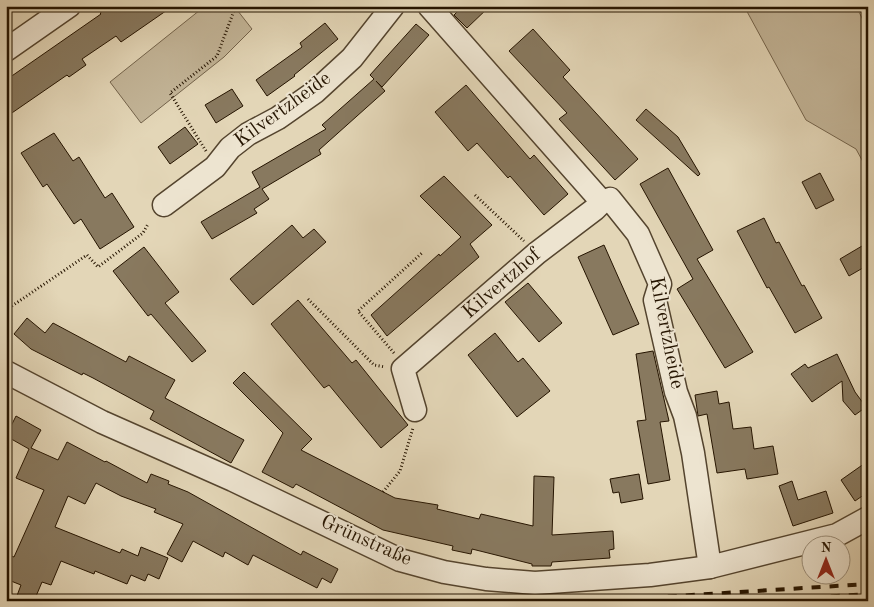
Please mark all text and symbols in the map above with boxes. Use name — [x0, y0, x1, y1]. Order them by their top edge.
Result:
street label: Kilvertzheide — [231, 68, 335, 152]
street label: Kilvertzhof — [459, 244, 546, 323]
street label: Kilvertzheide — [645, 275, 687, 391]
street label: Grünstraße — [317, 512, 415, 570]
north arrow — [802, 534, 852, 584]
text: N — [821, 541, 832, 555]

